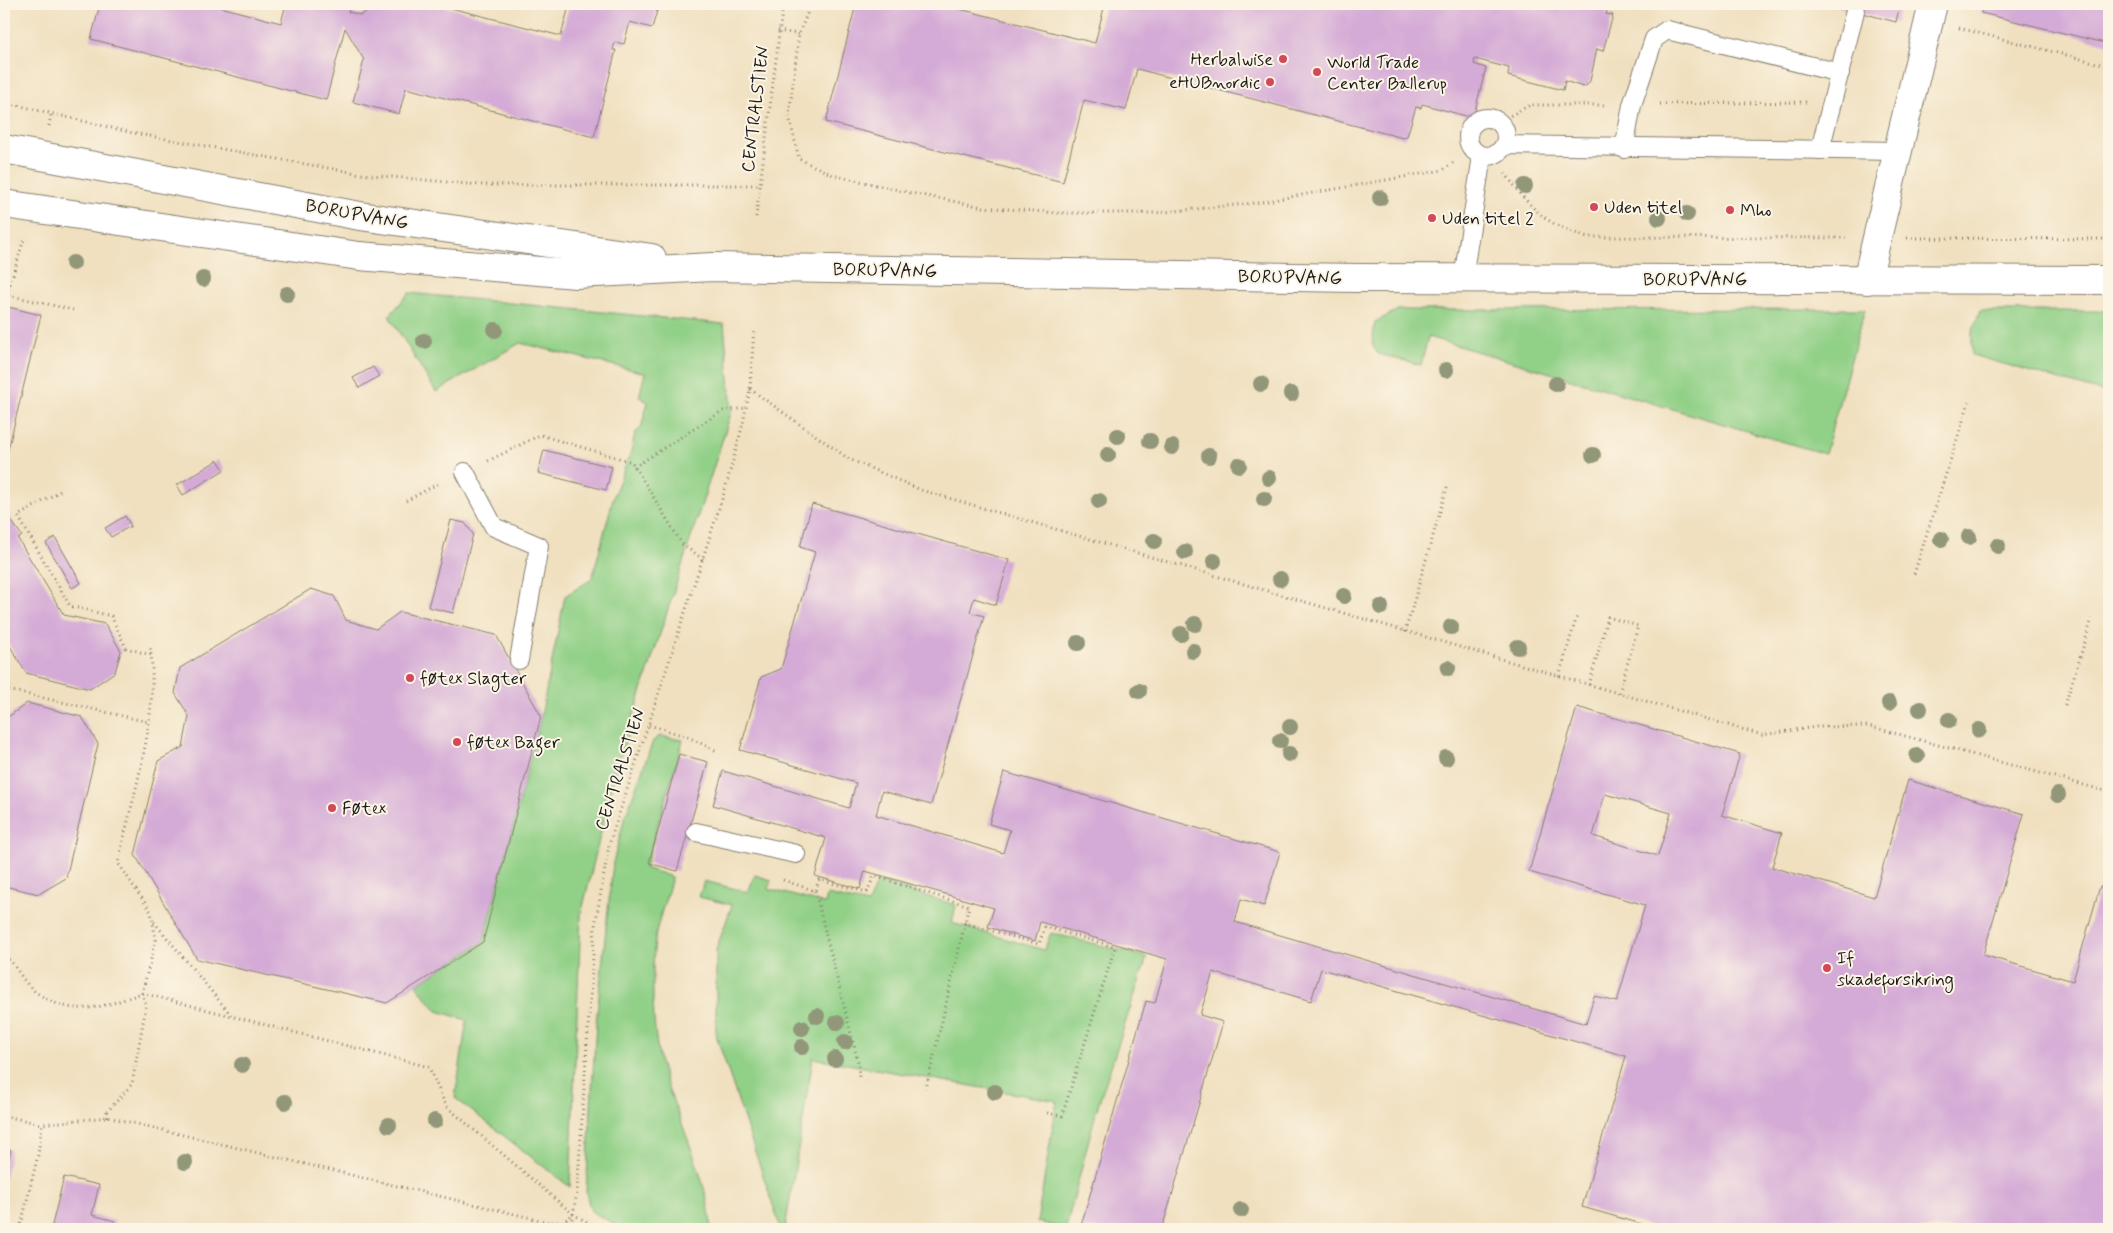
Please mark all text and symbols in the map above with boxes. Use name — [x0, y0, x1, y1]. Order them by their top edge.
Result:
street label: CENTRALSTIEN — [736, 44, 776, 174]
place label: Herbalwise — [1191, 48, 1273, 72]
place label: World Trade Center Ballerup — [1327, 51, 1447, 96]
marker: Herbalwise — [1277, 53, 1289, 65]
marker: World Trade Center Ballerup — [1311, 66, 1323, 78]
place label: eHUBnordic — [1169, 71, 1260, 95]
marker: eHUBnordic — [1264, 76, 1276, 88]
street label: BORUPVANG — [303, 194, 410, 236]
place label: Uden titel — [1604, 196, 1682, 220]
place label: Mho — [1740, 199, 1772, 223]
marker: Uden titel — [1588, 201, 1600, 213]
marker: Mho — [1724, 204, 1736, 216]
place label: Uden titel 2 — [1442, 207, 1534, 231]
marker: Uden titel 2 — [1426, 212, 1438, 224]
street label: BORUPVANG — [833, 258, 937, 284]
street label: BORUPVANG — [1238, 265, 1342, 291]
street label: BORUPVANG — [1643, 268, 1747, 292]
place label: føtex Slagter — [420, 667, 527, 692]
marker: føtex Slagter — [404, 672, 416, 684]
street label: CENTRALSTIEN — [590, 705, 652, 834]
place label: føtex Bager — [467, 731, 561, 757]
marker: føtex Bager — [451, 736, 463, 748]
place label: Føtex — [342, 797, 387, 821]
marker: Føtex — [326, 802, 338, 814]
place label: If skadeforsikring — [1837, 947, 1954, 994]
marker: If skadeforsikring — [1821, 962, 1833, 974]

